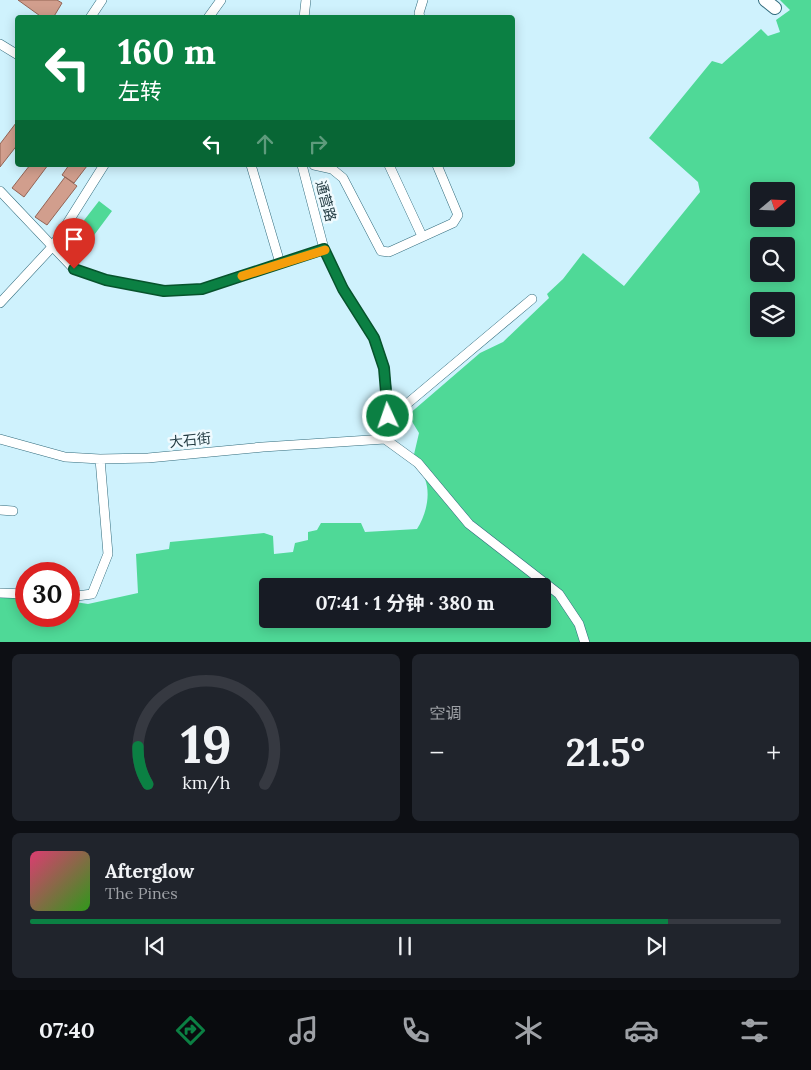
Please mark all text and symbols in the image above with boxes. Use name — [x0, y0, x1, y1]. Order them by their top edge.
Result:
text: 160 m — [118, 29, 216, 74]
icon: left — [35, 35, 100, 100]
text: 左转 — [118, 77, 162, 105]
icon: left — [198, 130, 226, 158]
icon: ahead — [251, 130, 279, 158]
icon: right — [304, 130, 332, 158]
street label: 通营路 — [312, 178, 340, 224]
north arrow — [750, 182, 795, 228]
map controls — [750, 182, 795, 337]
pin — [53, 218, 95, 269]
icon: arrive — [60, 225, 88, 253]
button: search — [750, 237, 795, 282]
button: layers — [750, 292, 795, 337]
position arrow — [361, 389, 413, 441]
street label: 大石街 — [168, 429, 212, 451]
speed limit sign: 30 — [15, 562, 80, 627]
text: 07:41 · 1 分钟 · 380 m — [315, 591, 495, 615]
text: 空调 — [430, 703, 462, 723]
text: 19 — [180, 711, 231, 777]
text: 21.5° — [565, 728, 645, 776]
text: − — [430, 735, 444, 771]
text: + — [766, 735, 781, 771]
text: km/h — [182, 771, 230, 794]
text: Afterglow — [105, 859, 194, 883]
text: The Pines — [105, 883, 178, 903]
icon: previous — [141, 932, 169, 960]
icon: pause — [391, 932, 419, 960]
icon: next — [642, 932, 670, 960]
icon: directions — [173, 1013, 208, 1048]
icon: music — [286, 1013, 321, 1048]
icon: phone — [398, 1013, 433, 1048]
icon: climate — [511, 1013, 546, 1048]
icon: car — [624, 1013, 659, 1048]
icon: filters — [737, 1013, 772, 1048]
text: 07:40 — [39, 1016, 95, 1044]

